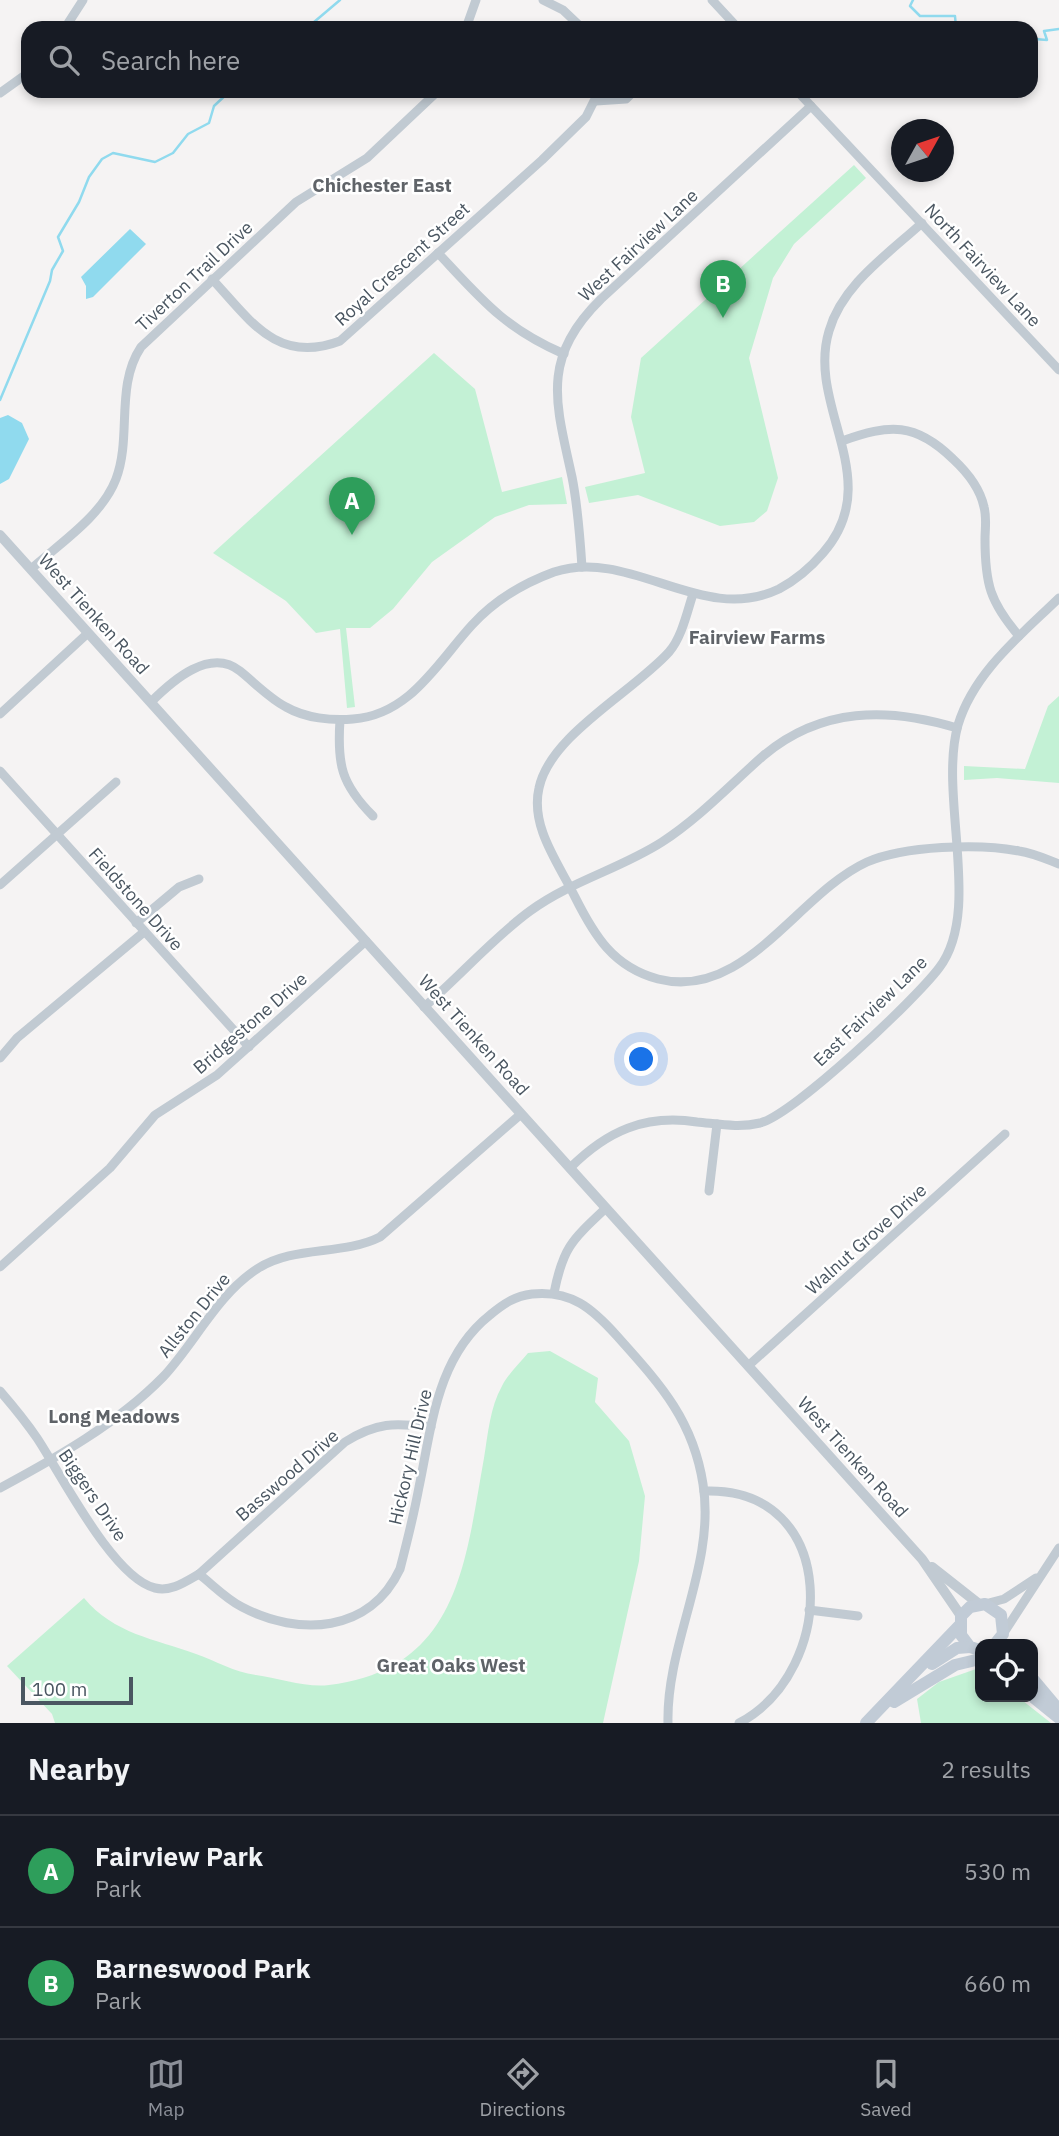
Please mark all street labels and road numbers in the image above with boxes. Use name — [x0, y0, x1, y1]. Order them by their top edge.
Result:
street label: West Fairview Lane — [573, 184, 703, 306]
street label: Royal Crescent Street — [330, 197, 474, 331]
street label: North Fairview Lane — [920, 198, 1046, 332]
street label: Tiverton Trail Drive — [131, 216, 257, 336]
street label: West Tienken Road — [34, 549, 154, 679]
street label: Fieldstone Drive — [84, 843, 188, 955]
street label: East Fairview Lane — [808, 951, 932, 1071]
street label: Bridgestone Drive — [188, 967, 312, 1079]
street label: West Tienken Road — [414, 970, 534, 1100]
street label: Walnut Grove Drive — [801, 1179, 931, 1299]
street label: Allston Drive — [153, 1268, 235, 1362]
street label: Hickory Hill Drive — [383, 1387, 437, 1527]
street label: West Tienken Road — [793, 1392, 913, 1522]
street label: Basswood Drive — [231, 1424, 343, 1526]
street label: Biggers Drive — [54, 1444, 132, 1546]

